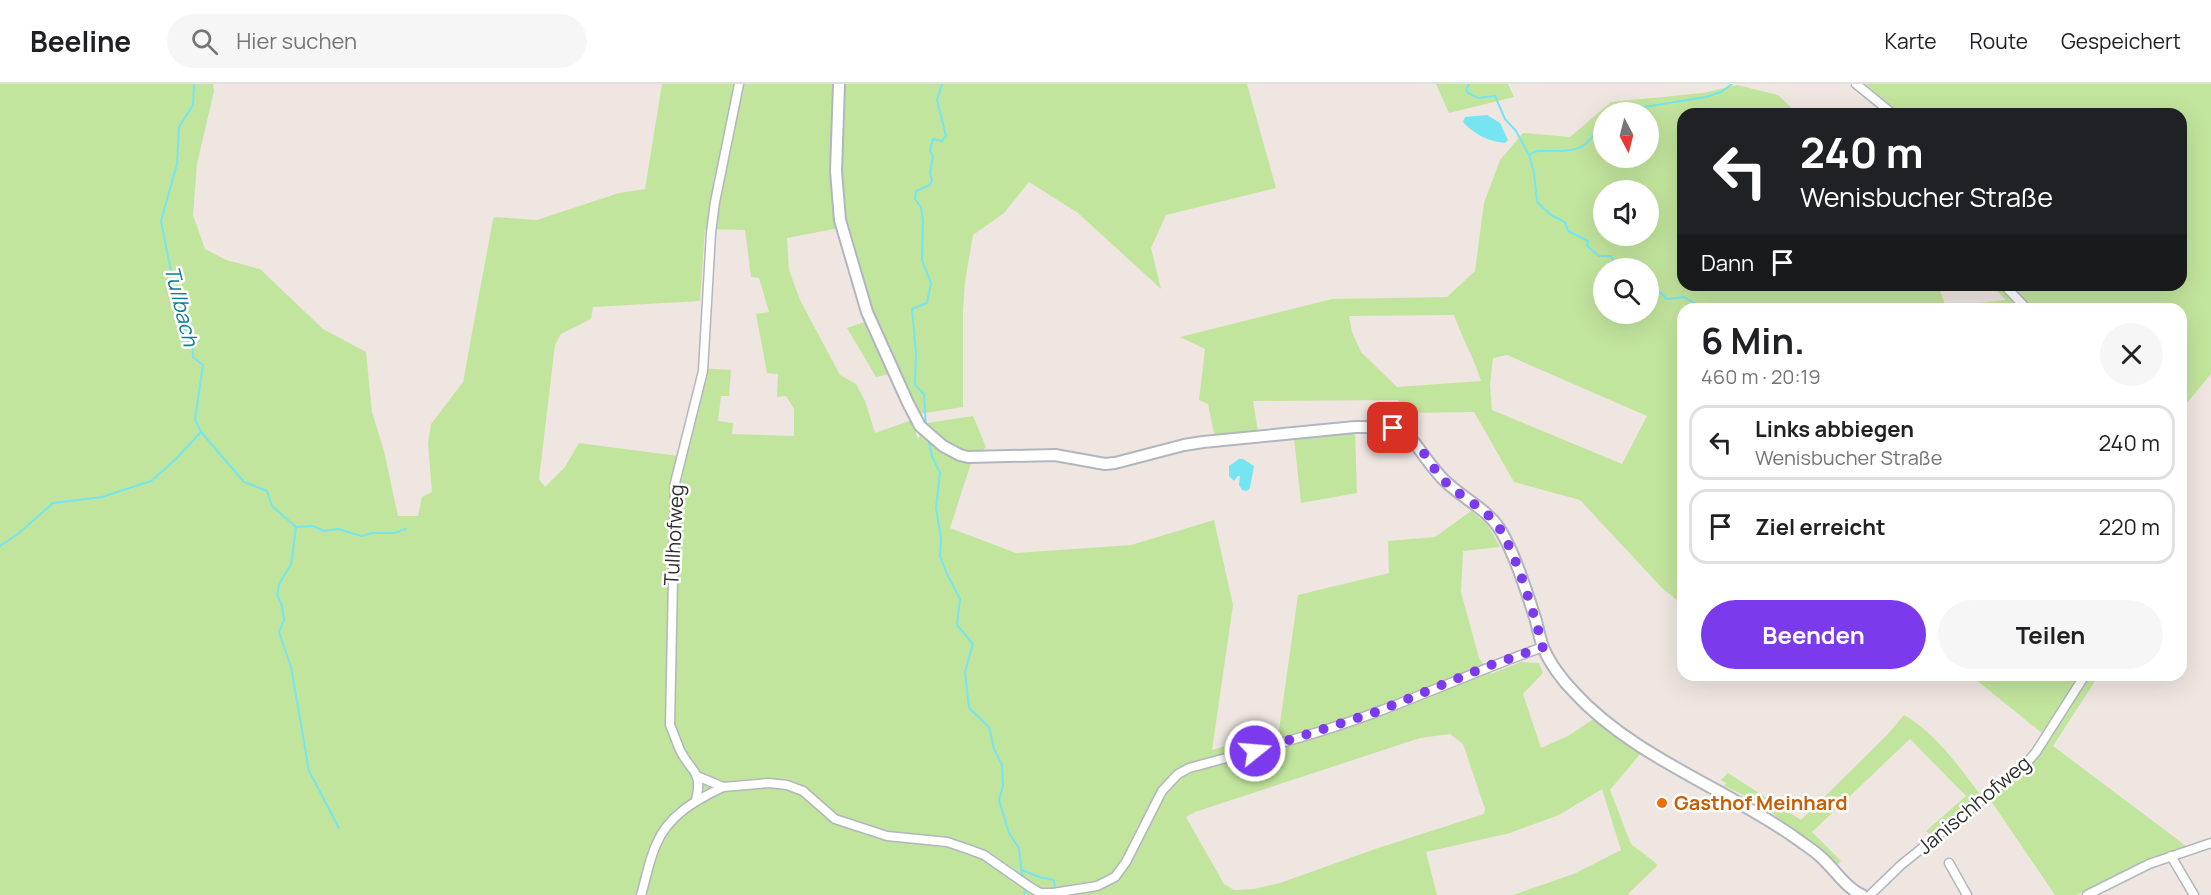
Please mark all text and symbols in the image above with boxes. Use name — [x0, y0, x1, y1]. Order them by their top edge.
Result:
search box — [167, 14, 587, 68]
text: Beeline — [30, 22, 131, 60]
icon: search — [188, 25, 221, 58]
text: Hier suchen — [236, 26, 357, 56]
text: Karte — [1885, 27, 1937, 55]
text: Route — [1970, 27, 2028, 55]
text: Gespeichert — [2061, 27, 2181, 55]
north arrow — [1593, 102, 1659, 168]
map controls — [1593, 102, 1659, 324]
text: 240 m — [1800, 123, 1924, 181]
icon: left — [1701, 132, 1779, 210]
text: Wenisbucher Straße — [1800, 178, 2053, 215]
button: sound — [1593, 180, 1659, 246]
icon: arrive — [1766, 246, 1799, 279]
text: Dann — [1701, 248, 1754, 278]
button: search — [1593, 258, 1659, 324]
water label: Tullbach — [158, 263, 206, 350]
text: 6 Min. — [1701, 316, 1805, 365]
button: close — [2100, 323, 2163, 386]
text: 460 m · 20:19 — [1701, 363, 1821, 390]
pin — [1367, 402, 1418, 453]
icon: arrive — [1376, 411, 1409, 444]
text: Links abbiegen — [1755, 414, 1914, 444]
icon: left — [1704, 426, 1737, 459]
text: 240 m — [2098, 428, 2160, 458]
text: Wenisbucher Straße — [1755, 444, 1942, 471]
street label: Tullhofweg — [657, 484, 690, 586]
icon: arrive — [1704, 510, 1737, 543]
text: Ziel erreicht — [1755, 512, 1886, 542]
text: 220 m — [2098, 512, 2160, 542]
button: Beenden — [1701, 600, 1926, 669]
button: Teilen — [1938, 600, 2163, 669]
position arrow — [1223, 719, 1287, 783]
street label: Janischhofweg — [1912, 749, 2036, 860]
place label: Gasthof Meinhard — [1674, 789, 1848, 816]
marker: Gasthof Meinhard — [1655, 796, 1669, 810]

